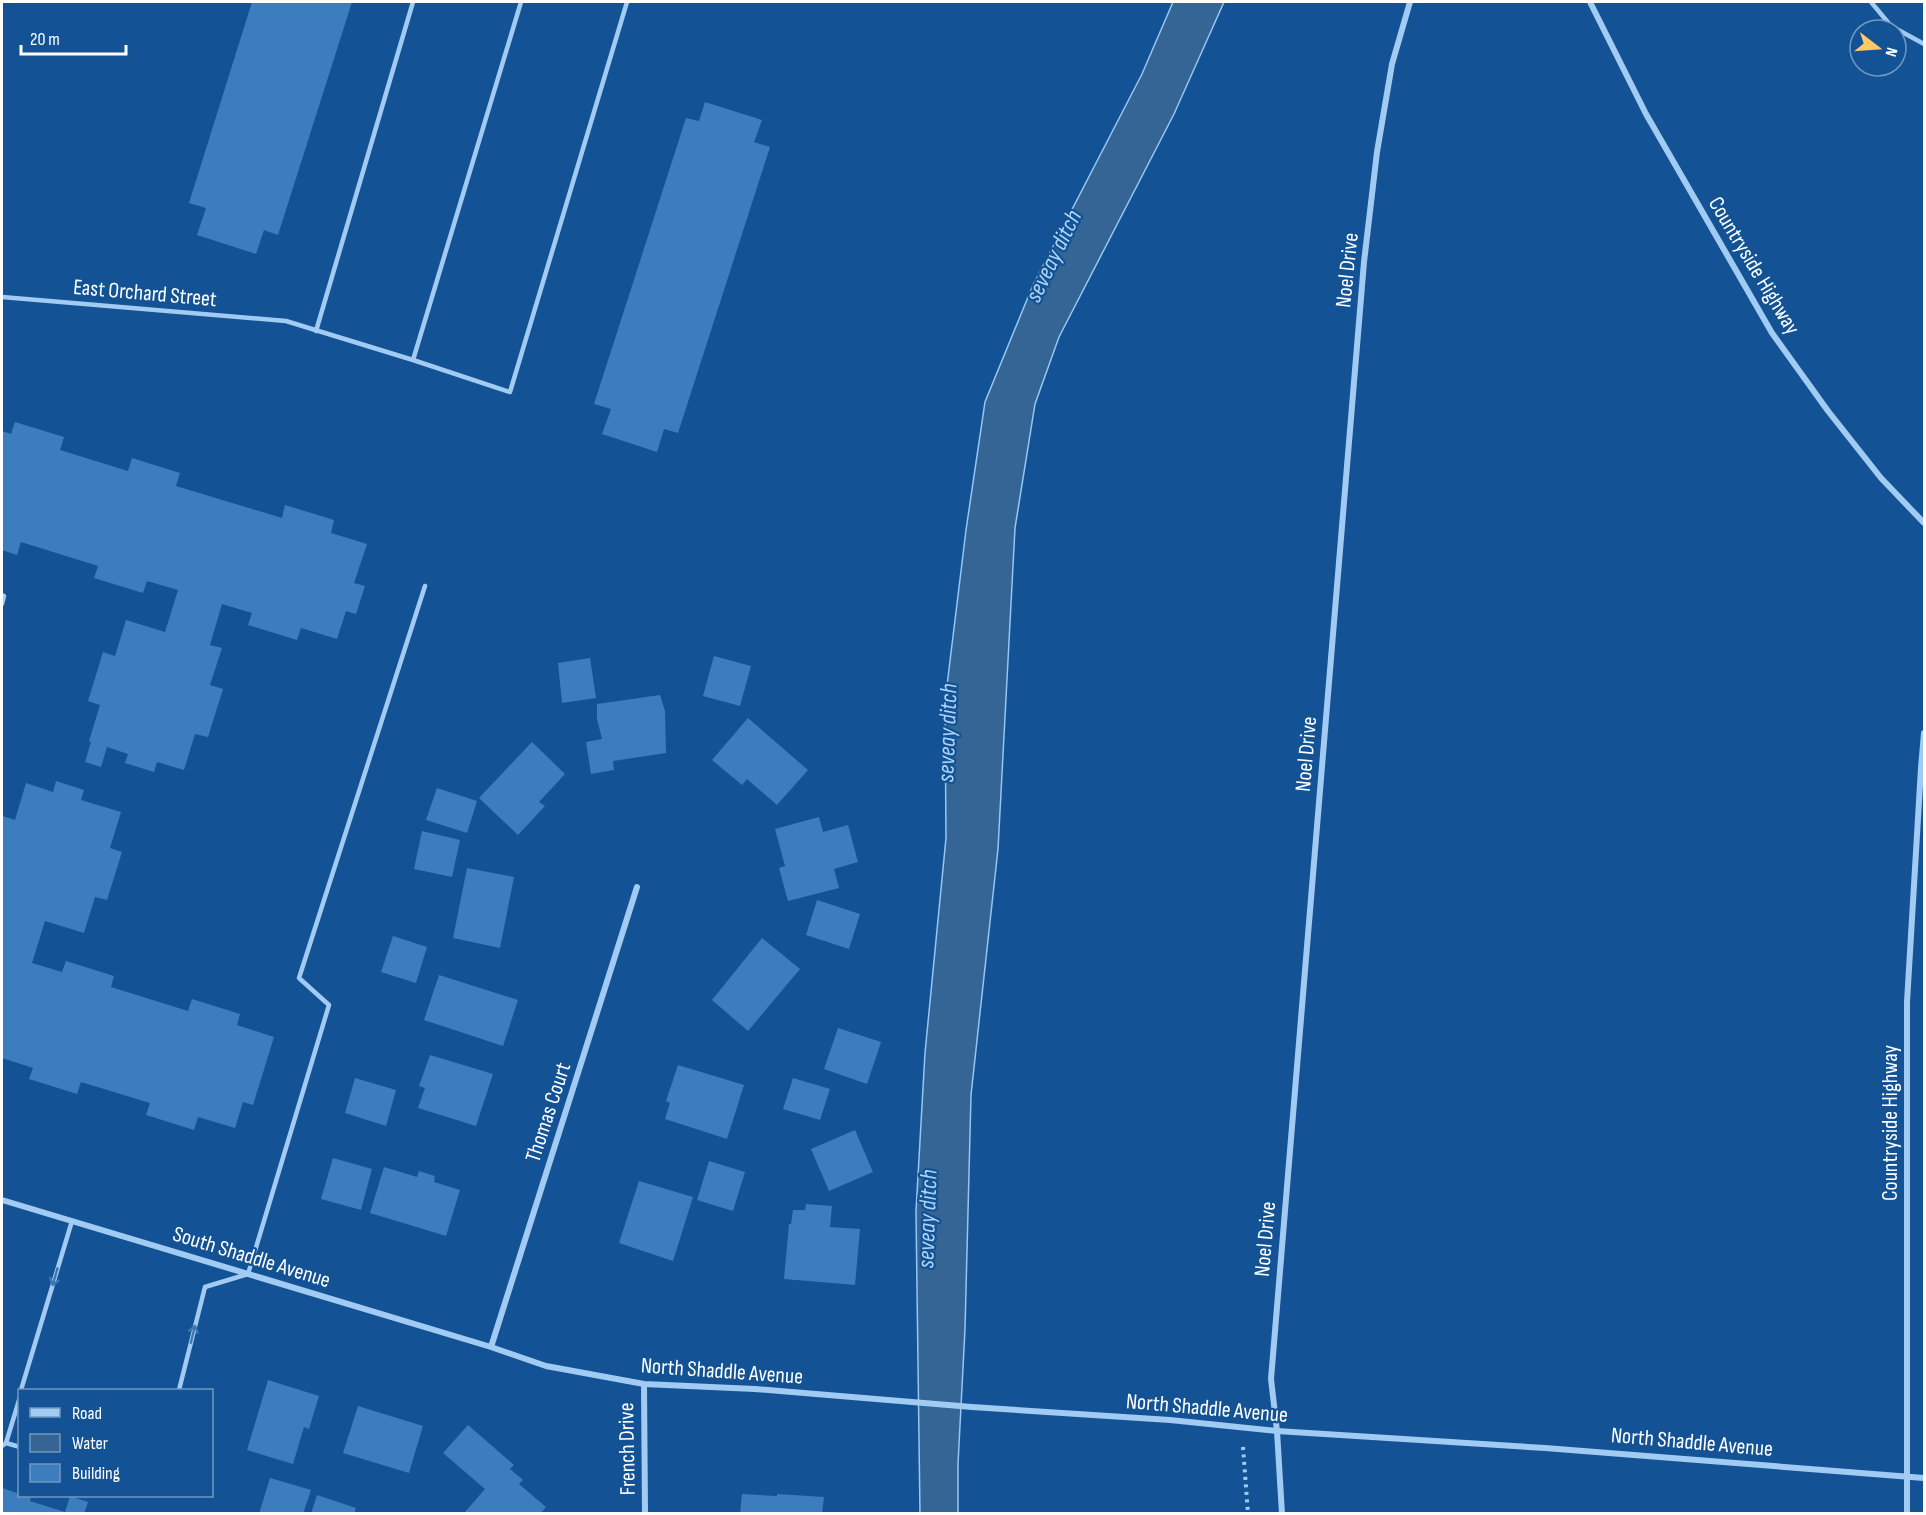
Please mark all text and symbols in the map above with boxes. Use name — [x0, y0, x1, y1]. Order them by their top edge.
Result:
scale bar — [21, 18, 126, 56]
north arrow — [1848, 18, 1908, 78]
text: 20 m — [30, 29, 60, 50]
text: N — [1881, 45, 1901, 59]
street label: Countryside Highway — [1702, 192, 1806, 340]
water label: seveay ditch — [1019, 205, 1088, 307]
street label: Noel Drive — [1330, 231, 1365, 309]
street label: East Orchard Street — [72, 274, 218, 313]
water label: seveay ditch — [931, 683, 964, 783]
street label: Noel Drive — [1290, 715, 1323, 793]
street label: Countryside Highway — [1877, 1045, 1904, 1201]
street label: Thomas Court — [520, 1059, 577, 1166]
water label: seveay ditch — [911, 1169, 944, 1269]
street label: Noel Drive — [1249, 1200, 1282, 1278]
street label: South Shaddle Avenue — [170, 1221, 334, 1294]
one-way arrow — [49, 1267, 60, 1286]
one-way arrow — [188, 1325, 200, 1344]
street label: North Shaddle Avenue — [640, 1352, 804, 1391]
street label: North Shaddle Avenue — [1125, 1388, 1289, 1429]
legend — [18, 1389, 213, 1497]
street label: French Drive — [613, 1402, 642, 1496]
text: Road — [72, 1403, 102, 1424]
street label: North Shaddle Avenue — [1610, 1422, 1774, 1463]
text: Water — [72, 1433, 108, 1454]
text: Building — [72, 1463, 120, 1484]

